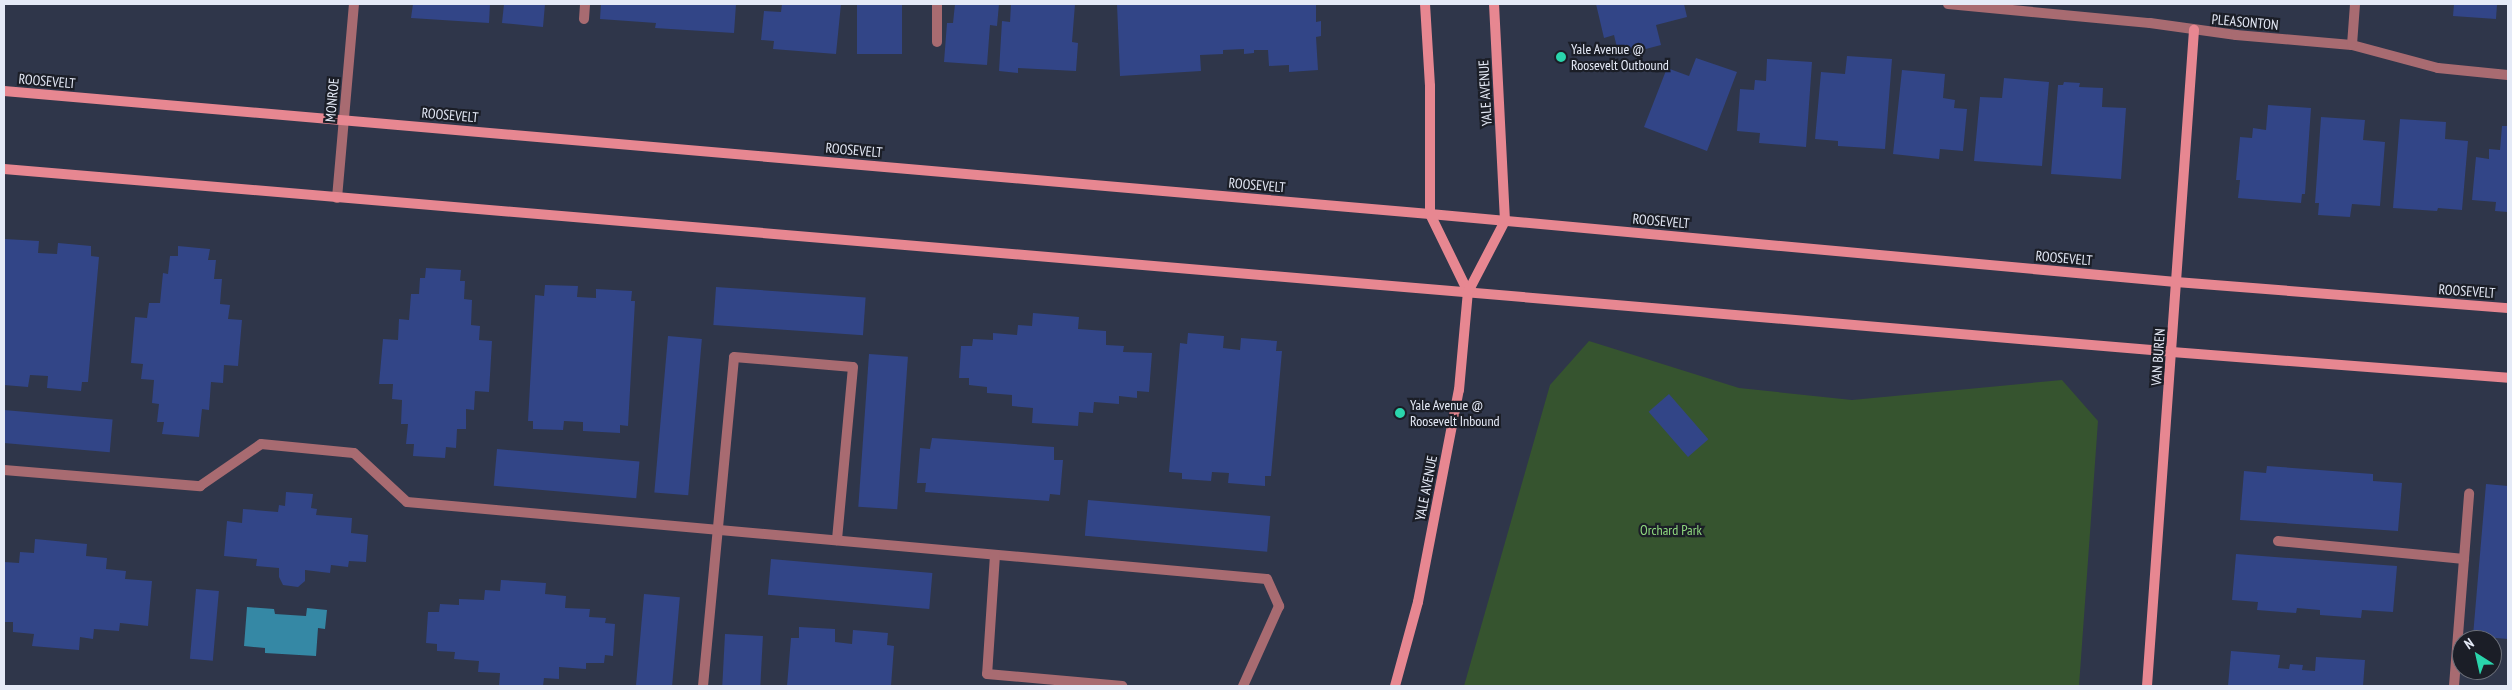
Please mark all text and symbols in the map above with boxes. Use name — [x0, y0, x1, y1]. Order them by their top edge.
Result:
street label: PLEASONTON — [2211, 11, 2279, 33]
place label: Yale Avenue @ Roosevelt Outbound — [1571, 41, 1669, 74]
marker: Yale Avenue @ Roosevelt Outbound — [1555, 51, 1567, 63]
street label: YALE AVENUE — [1475, 59, 1495, 127]
street label: ROOSEVELT — [18, 70, 76, 92]
street label: MONROE — [322, 77, 342, 123]
street label: ROOSEVELT — [421, 104, 479, 126]
street label: ROOSEVELT — [825, 139, 883, 161]
street label: ROOSEVELT — [1228, 174, 1286, 196]
street label: ROOSEVELT — [1632, 210, 1690, 232]
street label: ROOSEVELT — [2035, 247, 2093, 269]
street label: ROOSEVELT — [2438, 281, 2496, 301]
street label: VAN BUREN — [2148, 328, 2168, 386]
place label: Yale Avenue @ Roosevelt Inbound — [1410, 397, 1500, 430]
marker: Yale Avenue @ Roosevelt Inbound — [1394, 407, 1406, 419]
street label: YALE AVENUE — [1411, 454, 1441, 522]
park label: Orchard Park — [1640, 522, 1702, 538]
north arrow — [2452, 630, 2502, 680]
text: N — [2461, 634, 2477, 653]

